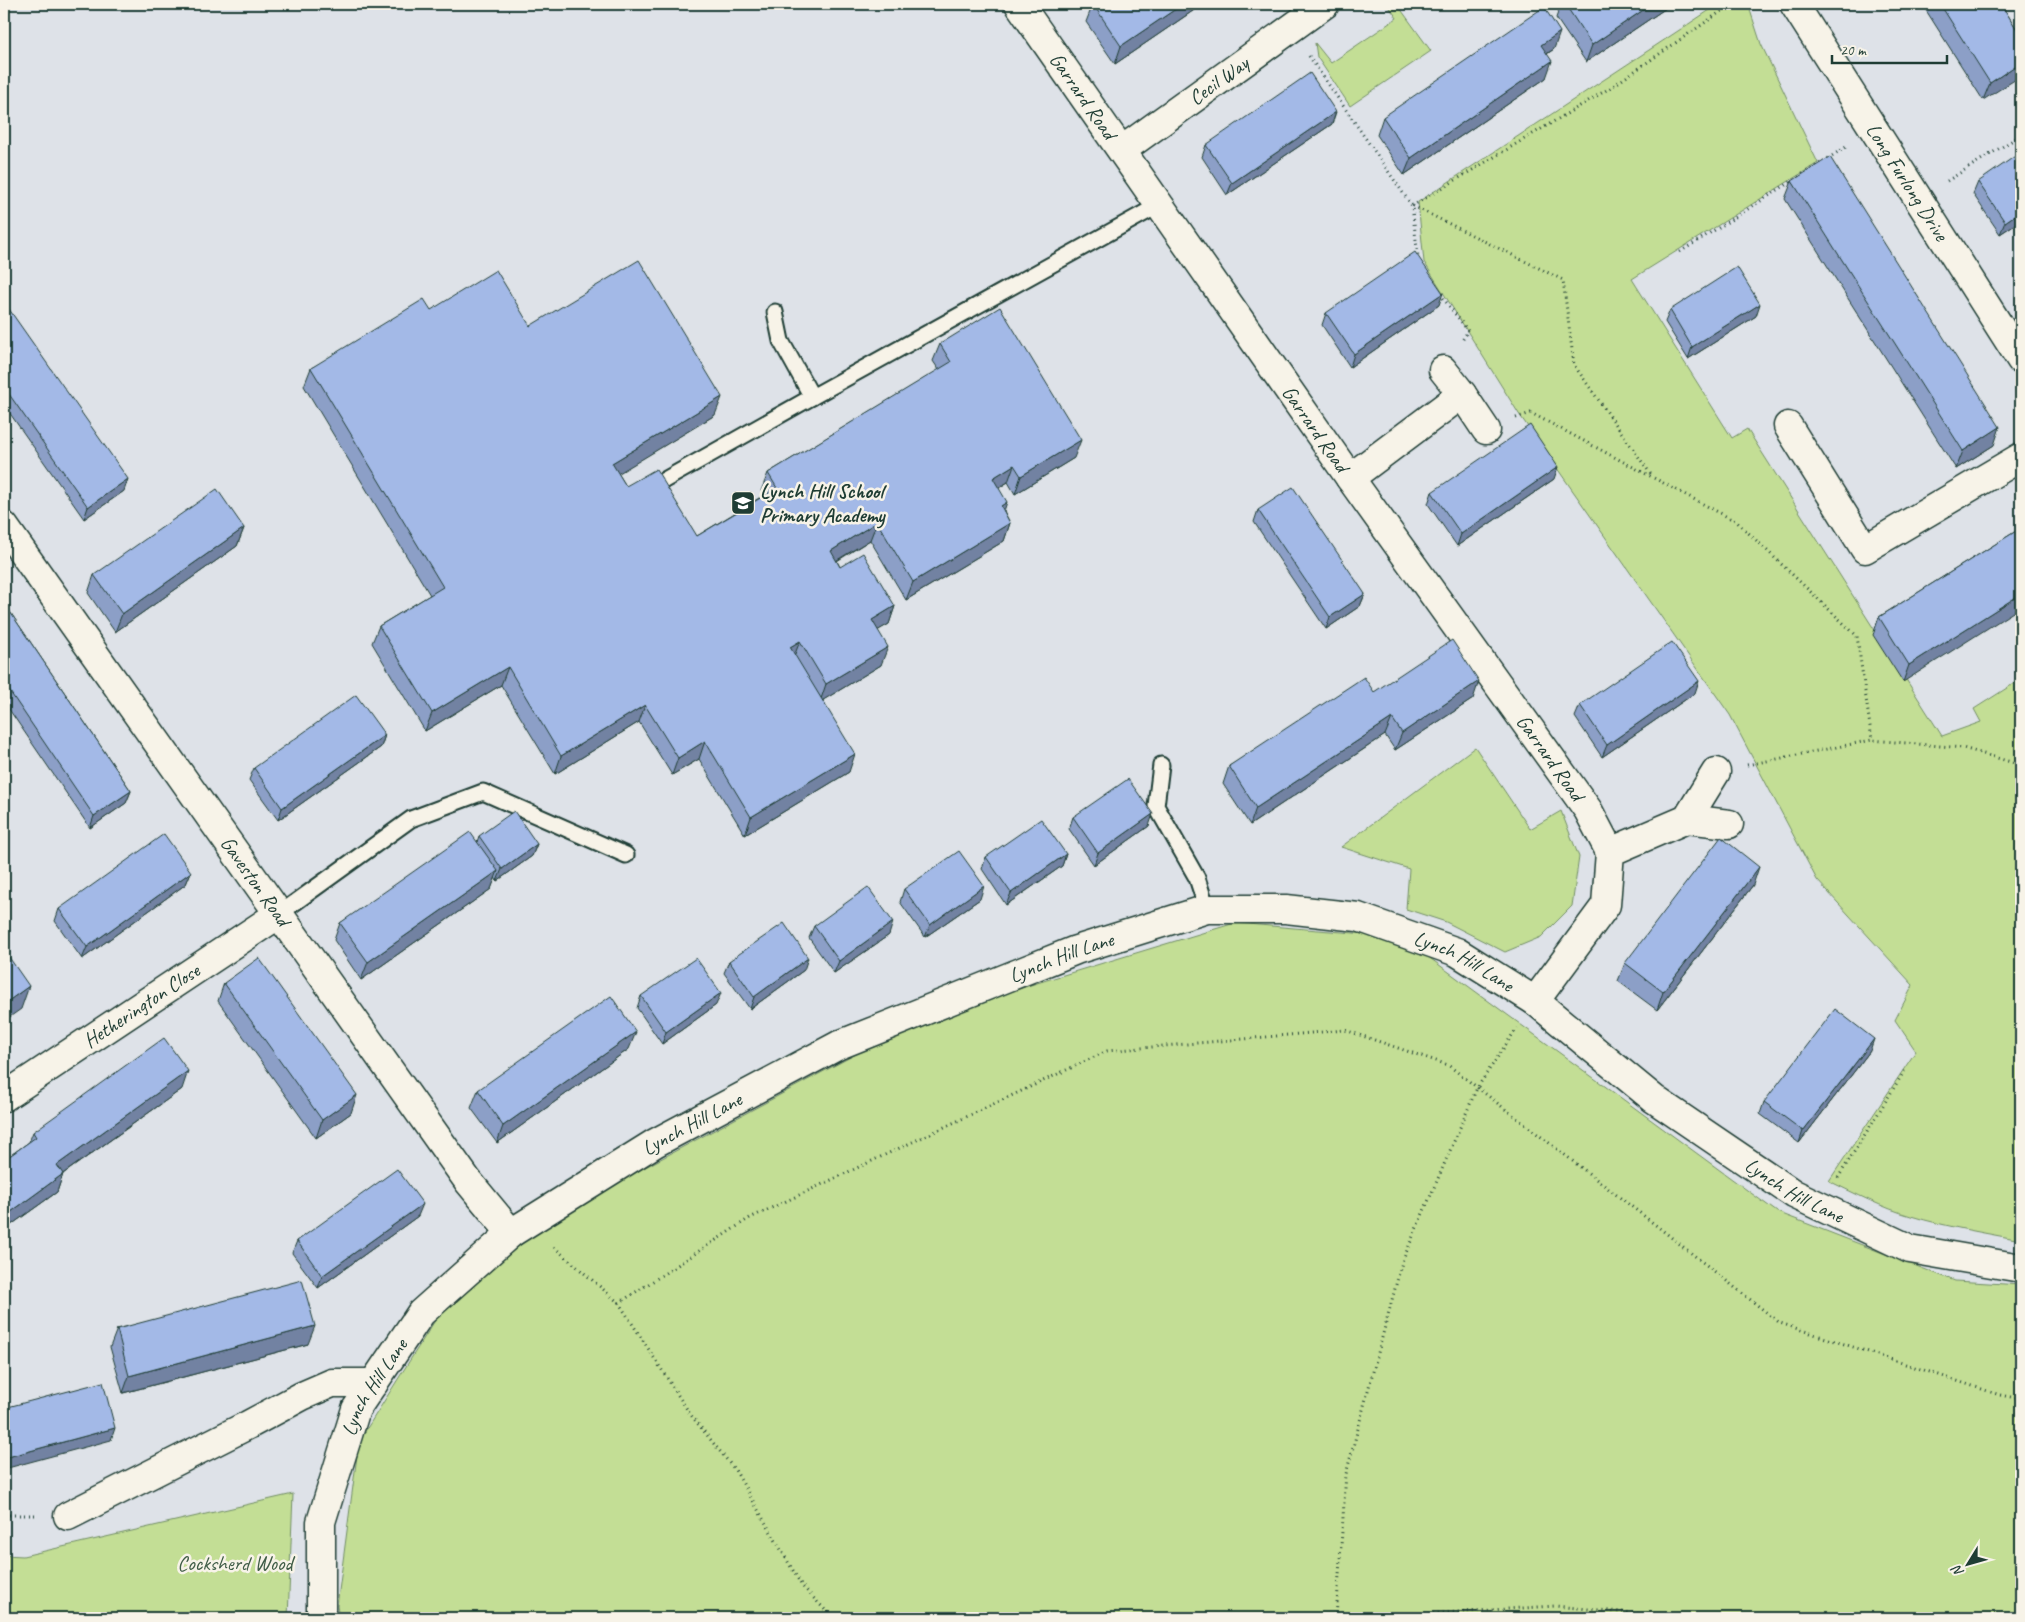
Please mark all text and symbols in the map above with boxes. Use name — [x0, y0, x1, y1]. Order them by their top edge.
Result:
scale bar — [1832, 32, 1948, 64]
text: 20 m — [1840, 41, 1867, 60]
street label: Garrard Road — [1044, 47, 1125, 147]
street label: Cecil Way — [1184, 49, 1255, 111]
street label: Long Furlong Drive — [1860, 118, 1955, 246]
street label: Garrard Road — [1276, 380, 1357, 480]
place label: Lynch Hill School Primary Academy — [760, 478, 887, 529]
school or university icon: Lynch Hill School Primary Academy — [730, 490, 756, 516]
street label: Garrard Road — [1511, 709, 1592, 809]
street label: Gaveston Road — [215, 831, 298, 934]
street label: Lynch Hill Lane — [1410, 925, 1520, 998]
street label: Lynch Hill Lane — [1005, 926, 1118, 988]
street label: Hetherington Close — [78, 957, 205, 1054]
street label: Lynch Hill Lane — [637, 1086, 747, 1161]
street label: Lynch Hill Lane — [1740, 1152, 1849, 1229]
street label: Lynch Hill Lane — [336, 1332, 414, 1439]
north arrow — [1942, 1540, 1992, 1590]
park label: Cocksherd Wood — [177, 1550, 296, 1576]
text: N — [1947, 1561, 1967, 1580]

